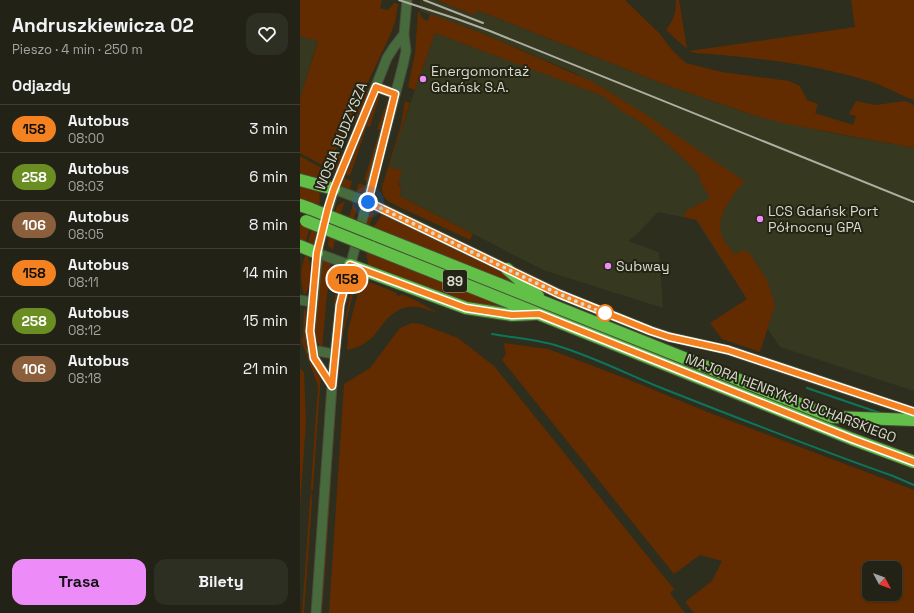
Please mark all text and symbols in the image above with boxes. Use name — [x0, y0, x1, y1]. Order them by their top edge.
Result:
text: Andruszkiewicza 02 — [12, 13, 194, 38]
button: heart — [246, 13, 288, 55]
text: Pieszo · 4 min · 250 m — [12, 41, 143, 58]
place label: Energomontaż Gdańsk S.A. — [431, 62, 529, 96]
marker: Energomontaż Gdańsk S.A. — [418, 74, 428, 84]
text: Odjazdy — [12, 76, 71, 95]
street label: WOSIA BUDZYSZA — [311, 79, 371, 193]
text: Autobus — [68, 111, 129, 130]
text: 3 min — [249, 119, 288, 138]
text: 158 — [22, 120, 46, 138]
text: 08:00 — [68, 130, 104, 147]
text: Autobus — [68, 159, 129, 178]
text: 6 min — [249, 167, 288, 186]
text: 258 — [21, 168, 47, 186]
text: 08:03 — [68, 178, 104, 195]
your location — [358, 192, 378, 212]
place label: LCS Gdańsk Port Północny GPA — [768, 202, 879, 236]
text: Autobus — [68, 207, 129, 226]
marker: LCS Gdańsk Port Północny GPA — [755, 214, 765, 224]
text: 8 min — [249, 215, 288, 234]
text: 106 — [22, 216, 46, 234]
text: 08:05 — [68, 226, 104, 243]
text: Autobus — [68, 255, 129, 274]
place label: Subway — [616, 257, 670, 275]
marker: Subway — [603, 261, 613, 271]
text: 14 min — [243, 263, 288, 282]
text: 158 — [22, 264, 46, 282]
line badge: 158 — [324, 266, 370, 292]
text: 158 — [335, 270, 359, 288]
road number: 89 — [443, 270, 467, 292]
text: 08:11 — [68, 274, 99, 291]
text: Autobus — [68, 303, 129, 322]
unlabelled marker — [596, 304, 614, 322]
text: 15 min — [243, 311, 288, 330]
text: 258 — [21, 312, 47, 330]
text: 08:12 — [68, 322, 101, 339]
street label: MAJORA HENRYKA SUCHARSKIEGO — [683, 349, 899, 447]
text: Autobus — [68, 351, 129, 370]
text: 21 min — [243, 359, 288, 378]
text: 106 — [22, 360, 46, 378]
text: 08:18 — [68, 370, 101, 387]
button: Trasa — [12, 559, 146, 605]
button: Bilety — [154, 559, 288, 605]
north arrow — [862, 561, 902, 601]
map controls — [862, 561, 902, 601]

